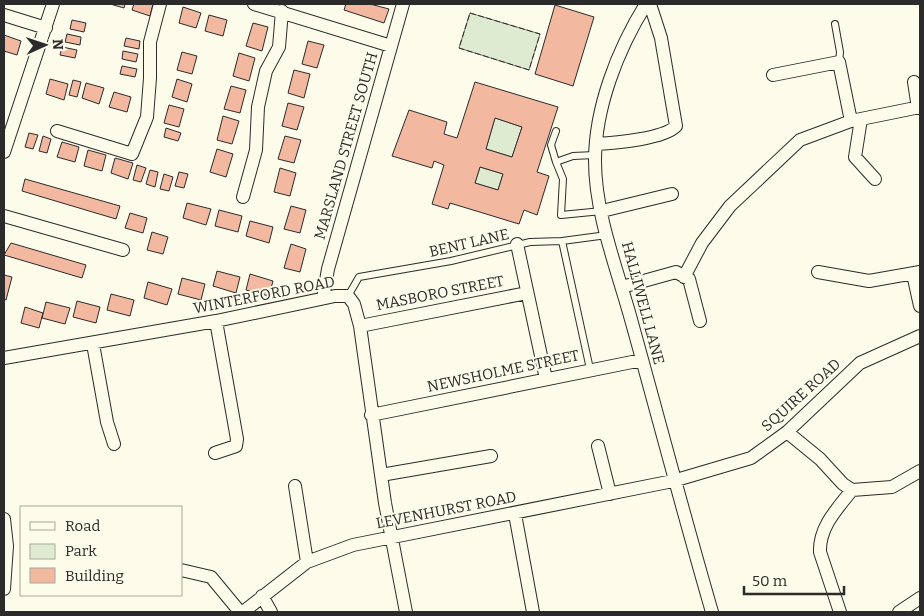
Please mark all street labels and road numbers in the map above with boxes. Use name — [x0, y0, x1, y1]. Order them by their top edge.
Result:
street label: MARSLAND STREET SOUTH — [311, 50, 381, 242]
street label: BENT LANE — [427, 225, 511, 261]
street label: HALLIWELL LANE — [618, 240, 668, 366]
street label: WINTERFORD ROAD — [192, 272, 336, 318]
street label: MASBORO STREET — [375, 272, 506, 314]
street label: NEWSHOLME STREET — [425, 346, 581, 396]
street label: SQUIRE ROAD — [758, 355, 844, 435]
street label: LEVENHURST ROAD — [374, 488, 518, 532]

